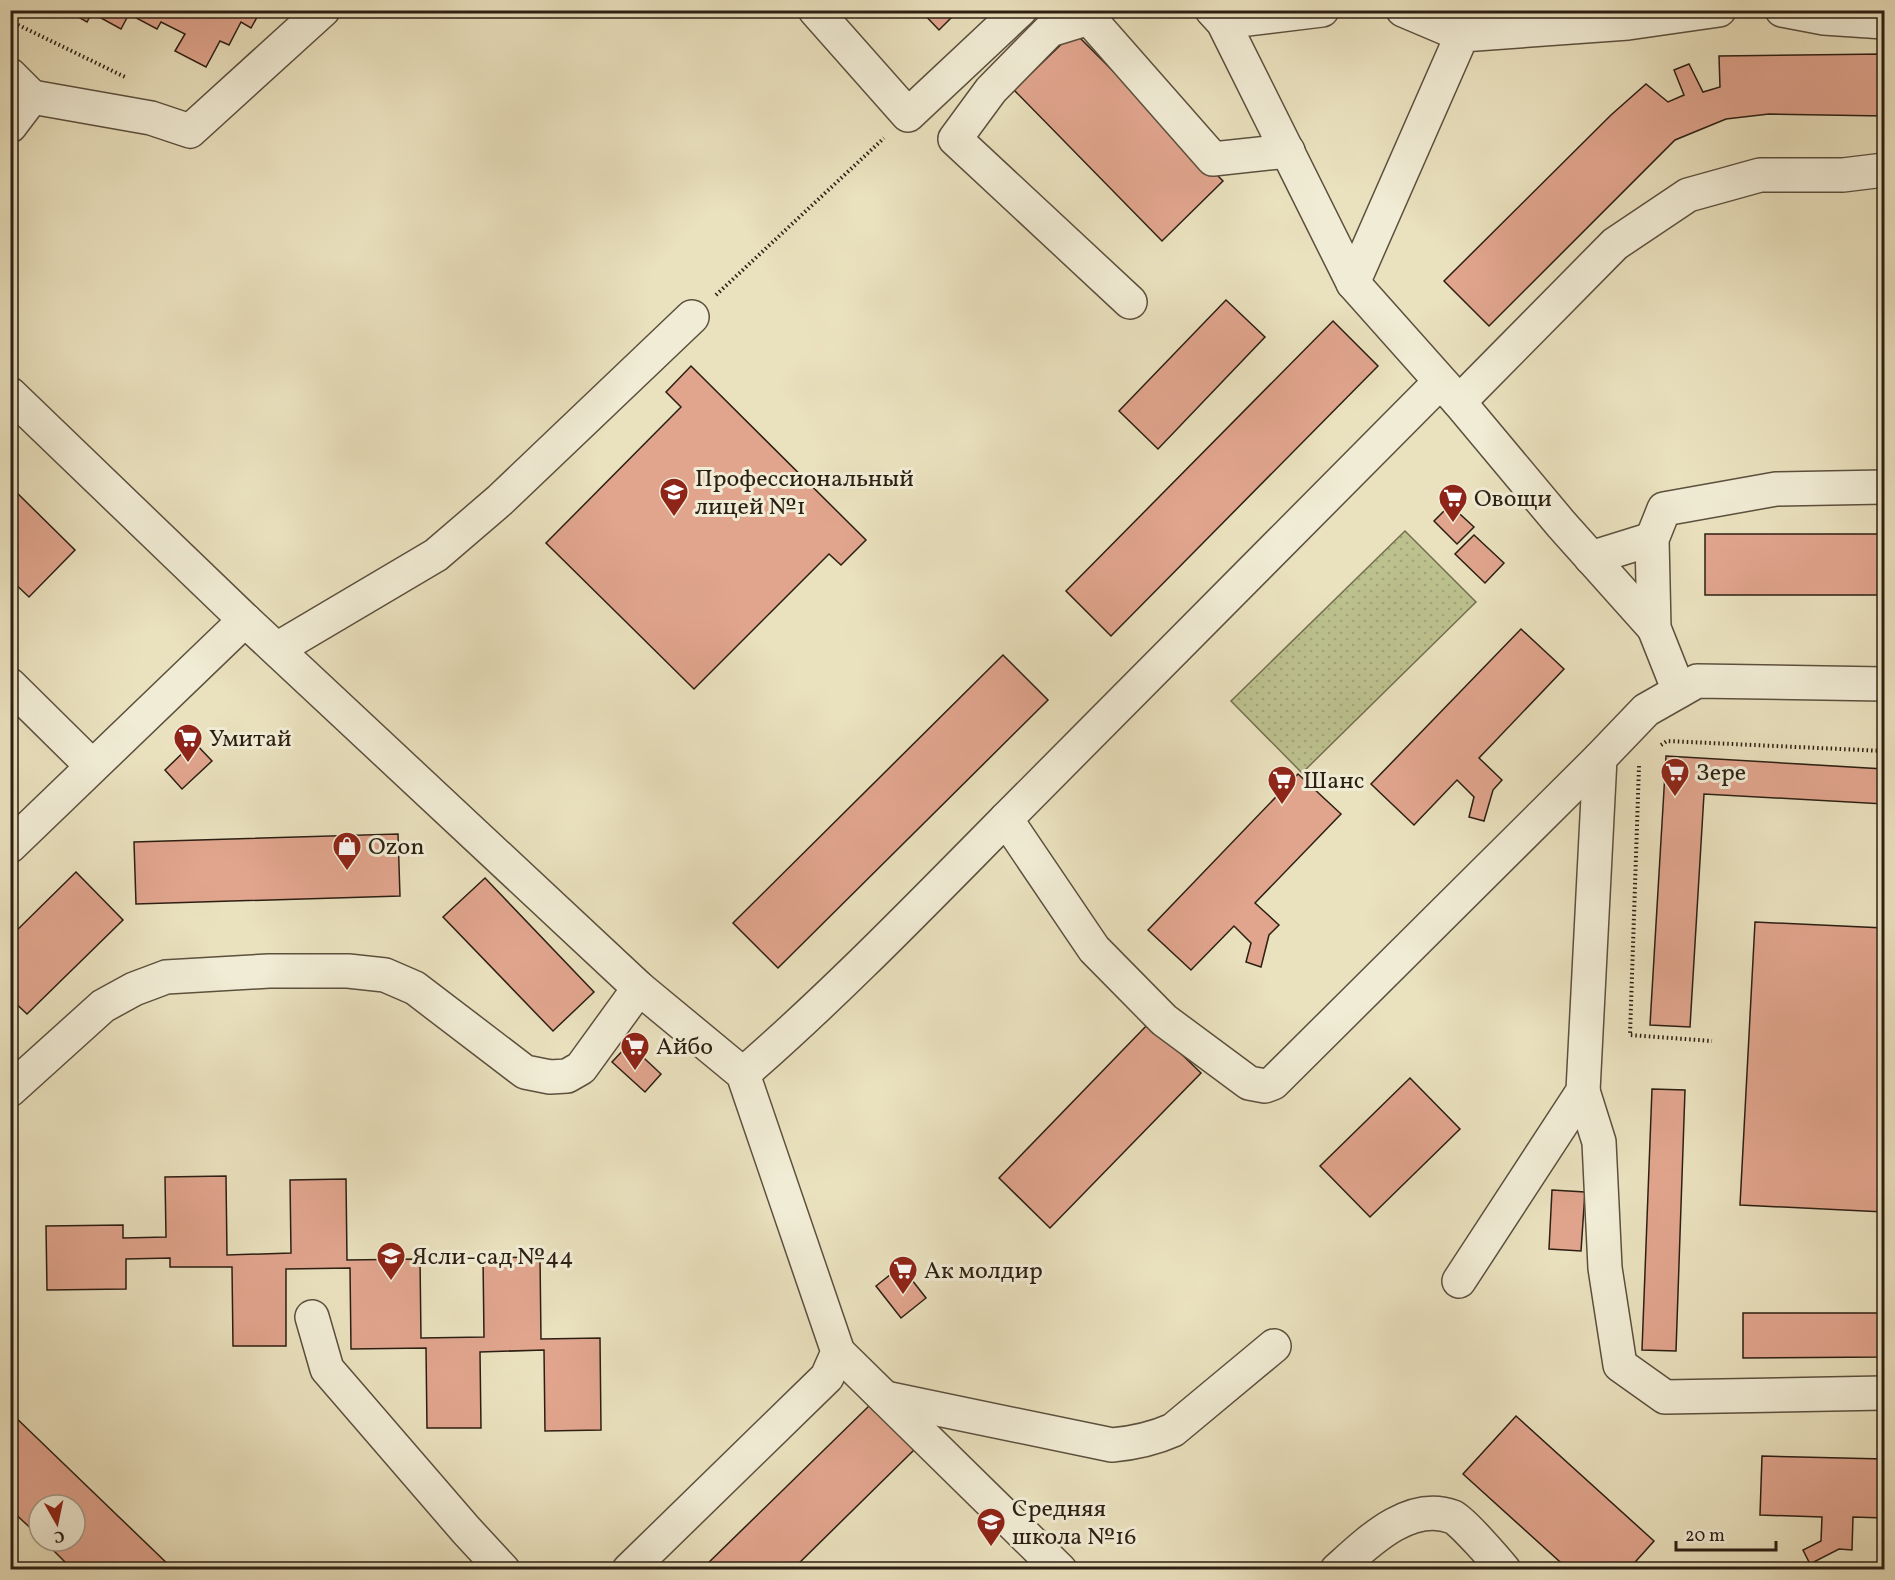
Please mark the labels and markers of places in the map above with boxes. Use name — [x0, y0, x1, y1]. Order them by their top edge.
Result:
place label: Профессиональный лицей №1 — [695, 463, 914, 525]
school or university icon: Профессиональный лицей №1 — [658, 476, 690, 518]
supermarket icon: Овощи — [1437, 482, 1469, 524]
place label: Овощи — [1474, 483, 1552, 517]
supermarket icon: Умитай — [172, 722, 204, 764]
place label: Умитай — [209, 723, 292, 757]
supermarket icon: Зере — [1659, 756, 1691, 798]
place label: Зере — [1696, 757, 1746, 791]
supermarket icon: Шанс — [1266, 764, 1298, 806]
place label: Шанс — [1303, 765, 1365, 799]
shop icon: Ozon — [331, 830, 363, 872]
place label: Ozon — [368, 831, 425, 865]
supermarket icon: Айбо — [619, 1030, 651, 1072]
place label: Айбо — [656, 1031, 713, 1065]
school or university icon: Ясли-сад №44 — [375, 1240, 407, 1282]
place label: Ясли-сад №44 — [412, 1241, 574, 1275]
supermarket icon: Ак молдир — [887, 1254, 919, 1296]
place label: Ак молдир — [924, 1255, 1043, 1289]
place label: Средняя школа №16 — [1012, 1493, 1136, 1555]
school or university icon: Средняя школа №16 — [975, 1506, 1007, 1548]

